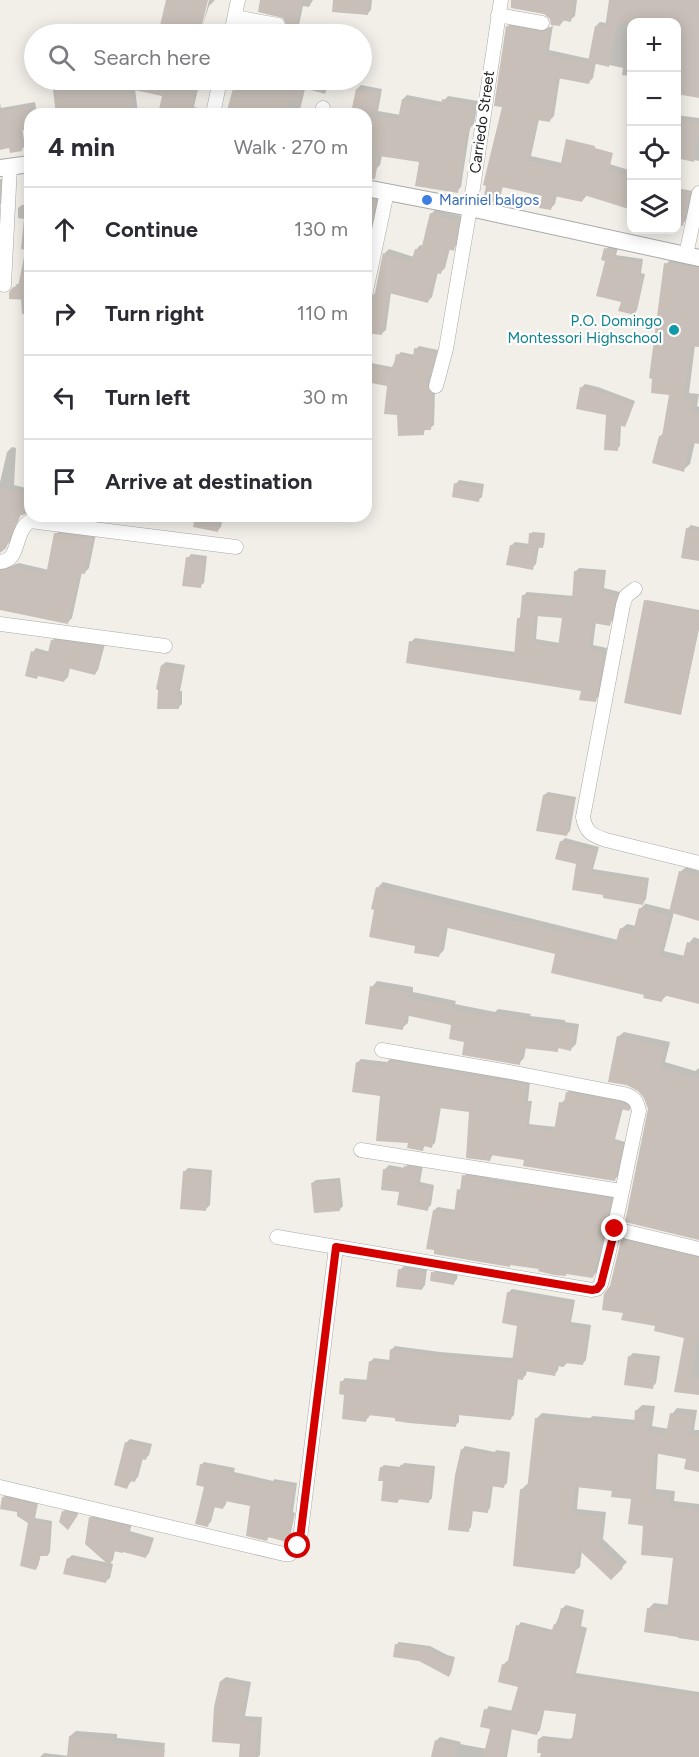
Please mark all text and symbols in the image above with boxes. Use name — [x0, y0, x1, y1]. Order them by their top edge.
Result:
map controls — [627, 18, 681, 234]
button: + — [627, 18, 681, 72]
search box — [24, 24, 372, 90]
icon: search — [45, 41, 78, 74]
text: Search here — [93, 44, 211, 71]
street label: Carriedo Street — [466, 69, 498, 174]
button: − — [627, 72, 681, 126]
button: locate — [627, 126, 681, 180]
text: 4 min — [48, 131, 115, 163]
text: Walk · 270 m — [234, 135, 348, 159]
button: layers — [627, 180, 681, 234]
place label: Mariniel balgos — [439, 191, 539, 209]
marker: Mariniel balgos — [420, 193, 434, 207]
icon: ahead — [48, 213, 81, 246]
text: Continue — [105, 216, 198, 243]
text: 130 m — [294, 217, 348, 241]
icon: right — [48, 297, 81, 330]
text: Turn right — [105, 300, 204, 327]
text: 110 m — [297, 301, 348, 325]
place label: P.O. Domingo Montessori Highschool — [507, 312, 662, 347]
marker: P.O. Domingo Montessori Highschool — [667, 323, 681, 337]
icon: left — [48, 381, 81, 414]
text: Turn left — [105, 384, 191, 411]
text: 30 m — [302, 385, 348, 409]
icon: arrive — [48, 465, 81, 498]
text: Arrive at destination — [105, 468, 313, 495]
route end — [601, 1215, 627, 1241]
route start — [284, 1532, 310, 1558]

